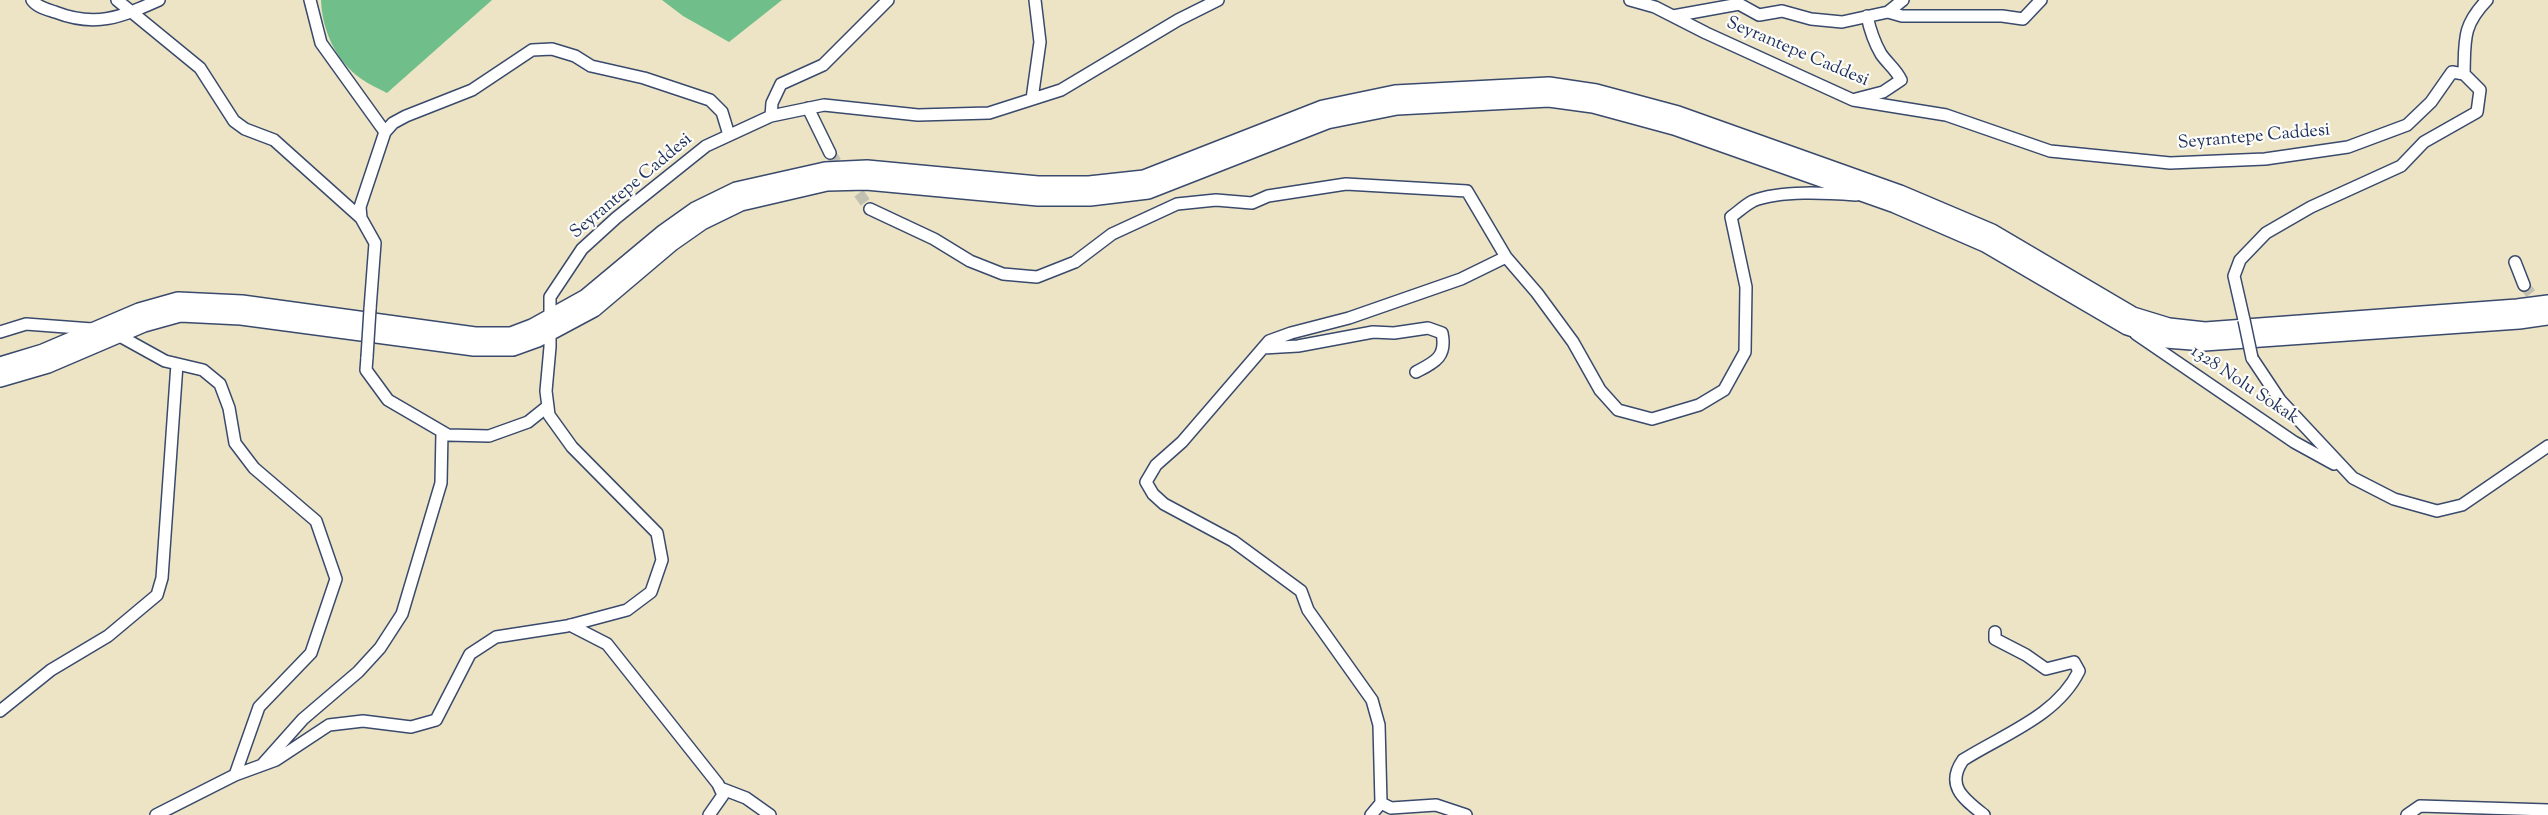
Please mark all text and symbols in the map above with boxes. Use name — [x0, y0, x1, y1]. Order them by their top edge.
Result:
street label: Seyrantepe Caddesi — [1722, 13, 1872, 93]
street label: Seyrantepe Caddesi — [2177, 121, 2331, 155]
street label: Seyrantepe Caddesi — [567, 130, 697, 244]
street label: 1328 Nolu Sokak — [2186, 342, 2302, 430]

